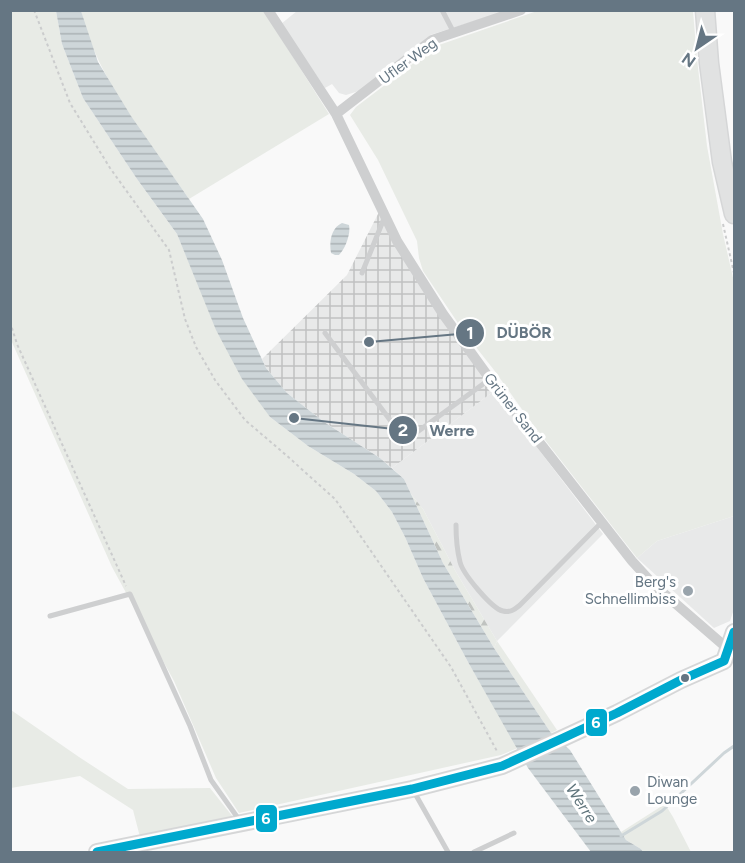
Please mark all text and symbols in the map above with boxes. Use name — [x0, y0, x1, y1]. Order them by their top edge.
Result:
north arrow — [667, 18, 727, 78]
street label: Ufler Weg — [376, 34, 440, 88]
text: N — [678, 49, 699, 71]
callout: DÜBÖR — [455, 316, 564, 350]
text: 1 — [466, 322, 474, 344]
text: DÜBÖR — [496, 323, 552, 342]
street label: Grüner Sand — [480, 369, 546, 447]
callout: Werre — [388, 413, 487, 447]
text: 2 — [398, 419, 408, 441]
text: Werre — [430, 421, 475, 440]
place label: Berg's Schnellimbiss — [585, 573, 676, 608]
marker: Berg's Schnellimbiss — [681, 584, 695, 598]
unlabelled marker — [679, 672, 691, 684]
line badge: 6 — [585, 708, 608, 737]
text: 6 — [591, 713, 601, 732]
place label: Diwan Lounge — [647, 773, 697, 808]
water label: Werre — [562, 780, 601, 827]
marker: Diwan Lounge — [628, 784, 642, 798]
line badge: 6 — [255, 804, 278, 833]
text: 6 — [261, 809, 271, 828]

